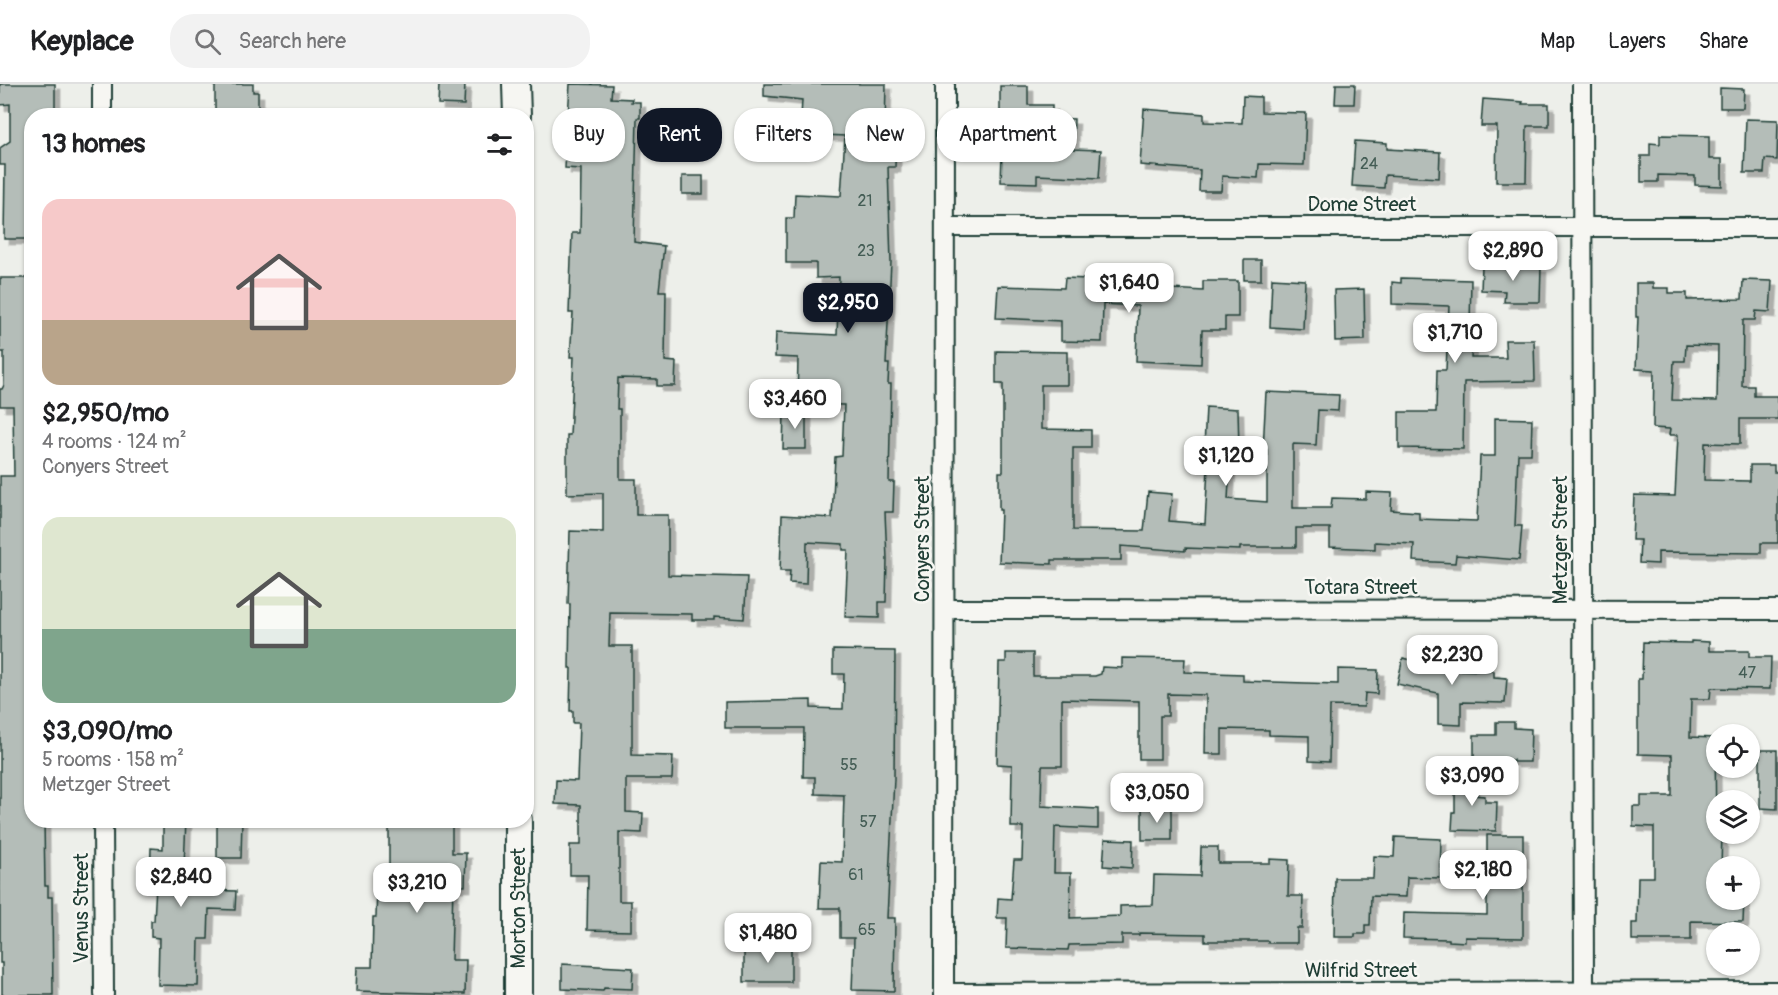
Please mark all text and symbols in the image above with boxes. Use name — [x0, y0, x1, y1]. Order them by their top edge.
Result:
search box — [170, 14, 590, 68]
text: Keyplace — [30, 24, 134, 59]
icon: search — [191, 25, 224, 58]
text: Search here — [239, 27, 346, 55]
text: Map — [1540, 28, 1575, 55]
text: Layers — [1608, 28, 1666, 55]
text: Share — [1699, 28, 1748, 55]
chip: Buy — [552, 108, 625, 162]
chip: Rent — [637, 108, 722, 162]
chip: Filters — [734, 108, 833, 162]
chip: New — [845, 108, 925, 162]
chip: Apartment — [937, 108, 1077, 162]
text: 13 homes — [42, 128, 145, 160]
icon: filters — [483, 128, 516, 161]
house number: 24 — [1360, 154, 1378, 174]
house number: 21 — [857, 191, 873, 211]
street label: Dome Street — [1308, 192, 1417, 217]
pin: $2,890 — [1464, 231, 1562, 282]
icon: home — [225, 238, 333, 346]
text: $2,890 — [1482, 238, 1544, 263]
house number: 23 — [857, 241, 875, 261]
pin: $1,640 — [1080, 263, 1178, 314]
text: $1,640 — [1099, 270, 1159, 295]
pin: $2,950 — [799, 283, 897, 334]
text: $2,950 — [817, 290, 879, 315]
pin: $1,710 — [1406, 313, 1504, 364]
text: $1,710 — [1427, 320, 1483, 345]
pin: $3,460 — [746, 379, 844, 430]
text: $3,460 — [763, 386, 827, 411]
text: $2,950/mo — [42, 397, 169, 429]
text: 4 rooms · 124 m² — [42, 429, 187, 454]
pin: $1,120 — [1177, 436, 1275, 487]
text: $1,120 — [1198, 443, 1254, 468]
text: Conyers Street — [42, 454, 169, 479]
street label: Conyers Street — [910, 475, 935, 602]
street label: Metzger Street — [1548, 475, 1573, 604]
icon: home — [225, 556, 333, 664]
street label: Totara Street — [1304, 575, 1419, 600]
pin: $2,230 — [1403, 635, 1501, 686]
text: $2,230 — [1421, 642, 1483, 667]
house number: 47 — [1738, 663, 1756, 683]
text: $3,090/mo — [42, 715, 173, 747]
map controls — [1706, 724, 1760, 976]
button: locate — [1706, 724, 1760, 778]
text: 5 rooms · 158 m² — [42, 747, 184, 772]
house number: 55 — [840, 755, 858, 775]
pin: $3,090 — [1423, 756, 1521, 807]
text: $3,090 — [1440, 763, 1504, 788]
text: Metzger Street — [42, 772, 170, 797]
pin: $3,050 — [1108, 773, 1206, 824]
text: $3,050 — [1124, 780, 1190, 805]
button: layers — [1706, 790, 1760, 844]
house number: 57 — [859, 812, 877, 832]
street label: Morton Street — [506, 847, 531, 968]
pin: $2,180 — [1434, 850, 1532, 901]
street label: Venus Street — [69, 852, 94, 963]
button: + — [1706, 856, 1760, 910]
pin: $2,840 — [132, 857, 230, 908]
text: $2,180 — [1454, 857, 1512, 882]
pin: $3,210 — [368, 863, 466, 914]
text: $2,840 — [150, 864, 212, 889]
house number: 61 — [848, 865, 864, 885]
text: $3,210 — [387, 870, 447, 895]
pin: $1,480 — [719, 913, 817, 964]
text: $1,480 — [738, 920, 798, 945]
house number: 65 — [858, 920, 876, 940]
button: − — [1706, 922, 1760, 976]
street label: Wilfrid Street — [1305, 958, 1418, 983]

